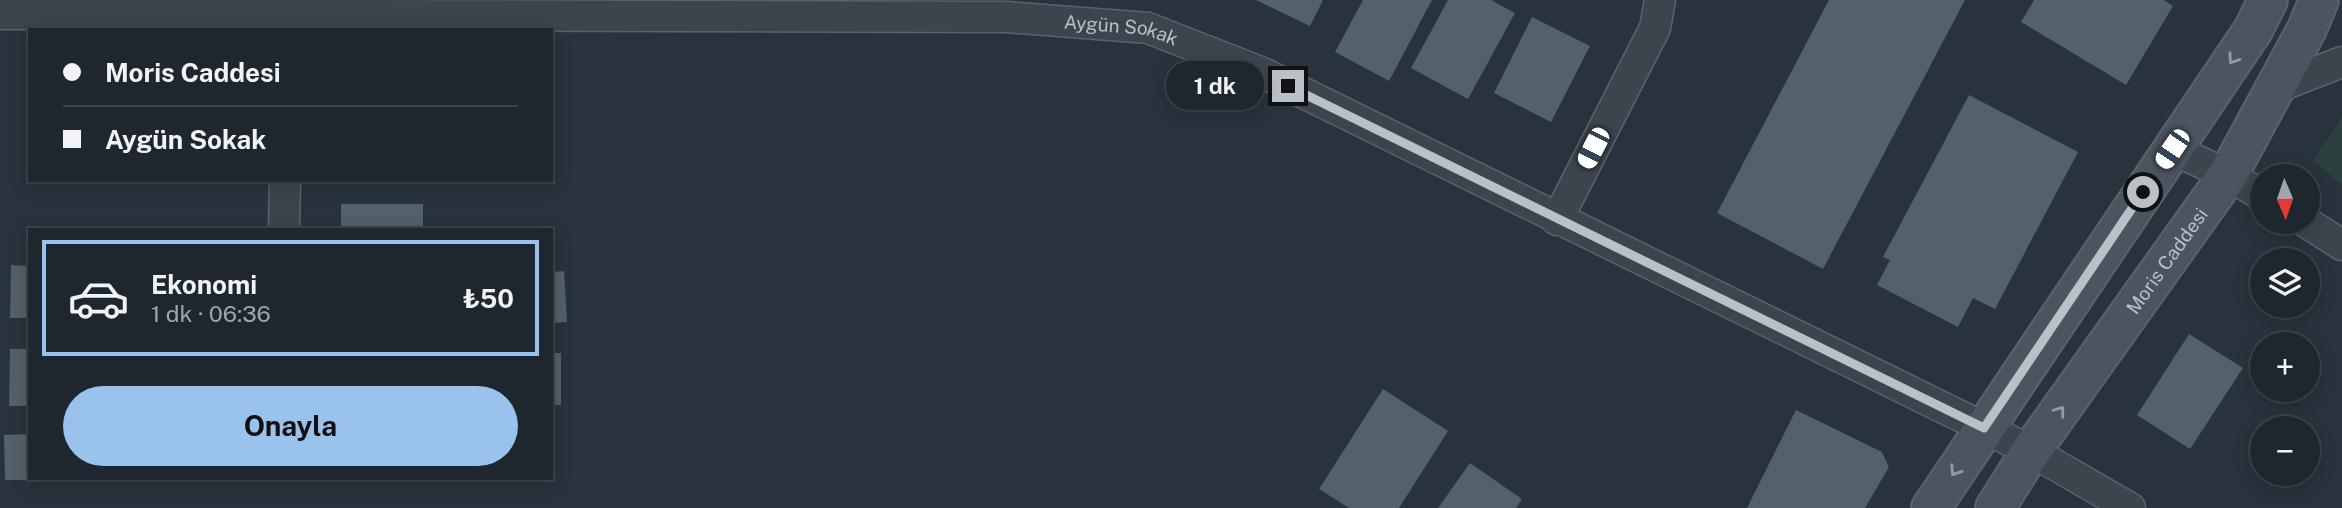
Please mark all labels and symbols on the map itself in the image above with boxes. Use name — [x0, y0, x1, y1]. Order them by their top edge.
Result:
street label: Aygün Sokak — [1063, 10, 1182, 50]
one-way arrow — [2229, 51, 2241, 64]
callout: 1 dk — [1166, 62, 1264, 110]
route end — [1272, 70, 1304, 102]
car — [1575, 125, 1612, 171]
car — [2152, 126, 2193, 172]
north arrow — [2250, 164, 2320, 234]
route start — [2127, 176, 2159, 208]
street label: Moris Caddesi — [2122, 204, 2212, 318]
one-way arrow — [2052, 406, 2064, 419]
one-way arrow — [1951, 463, 1964, 476]

